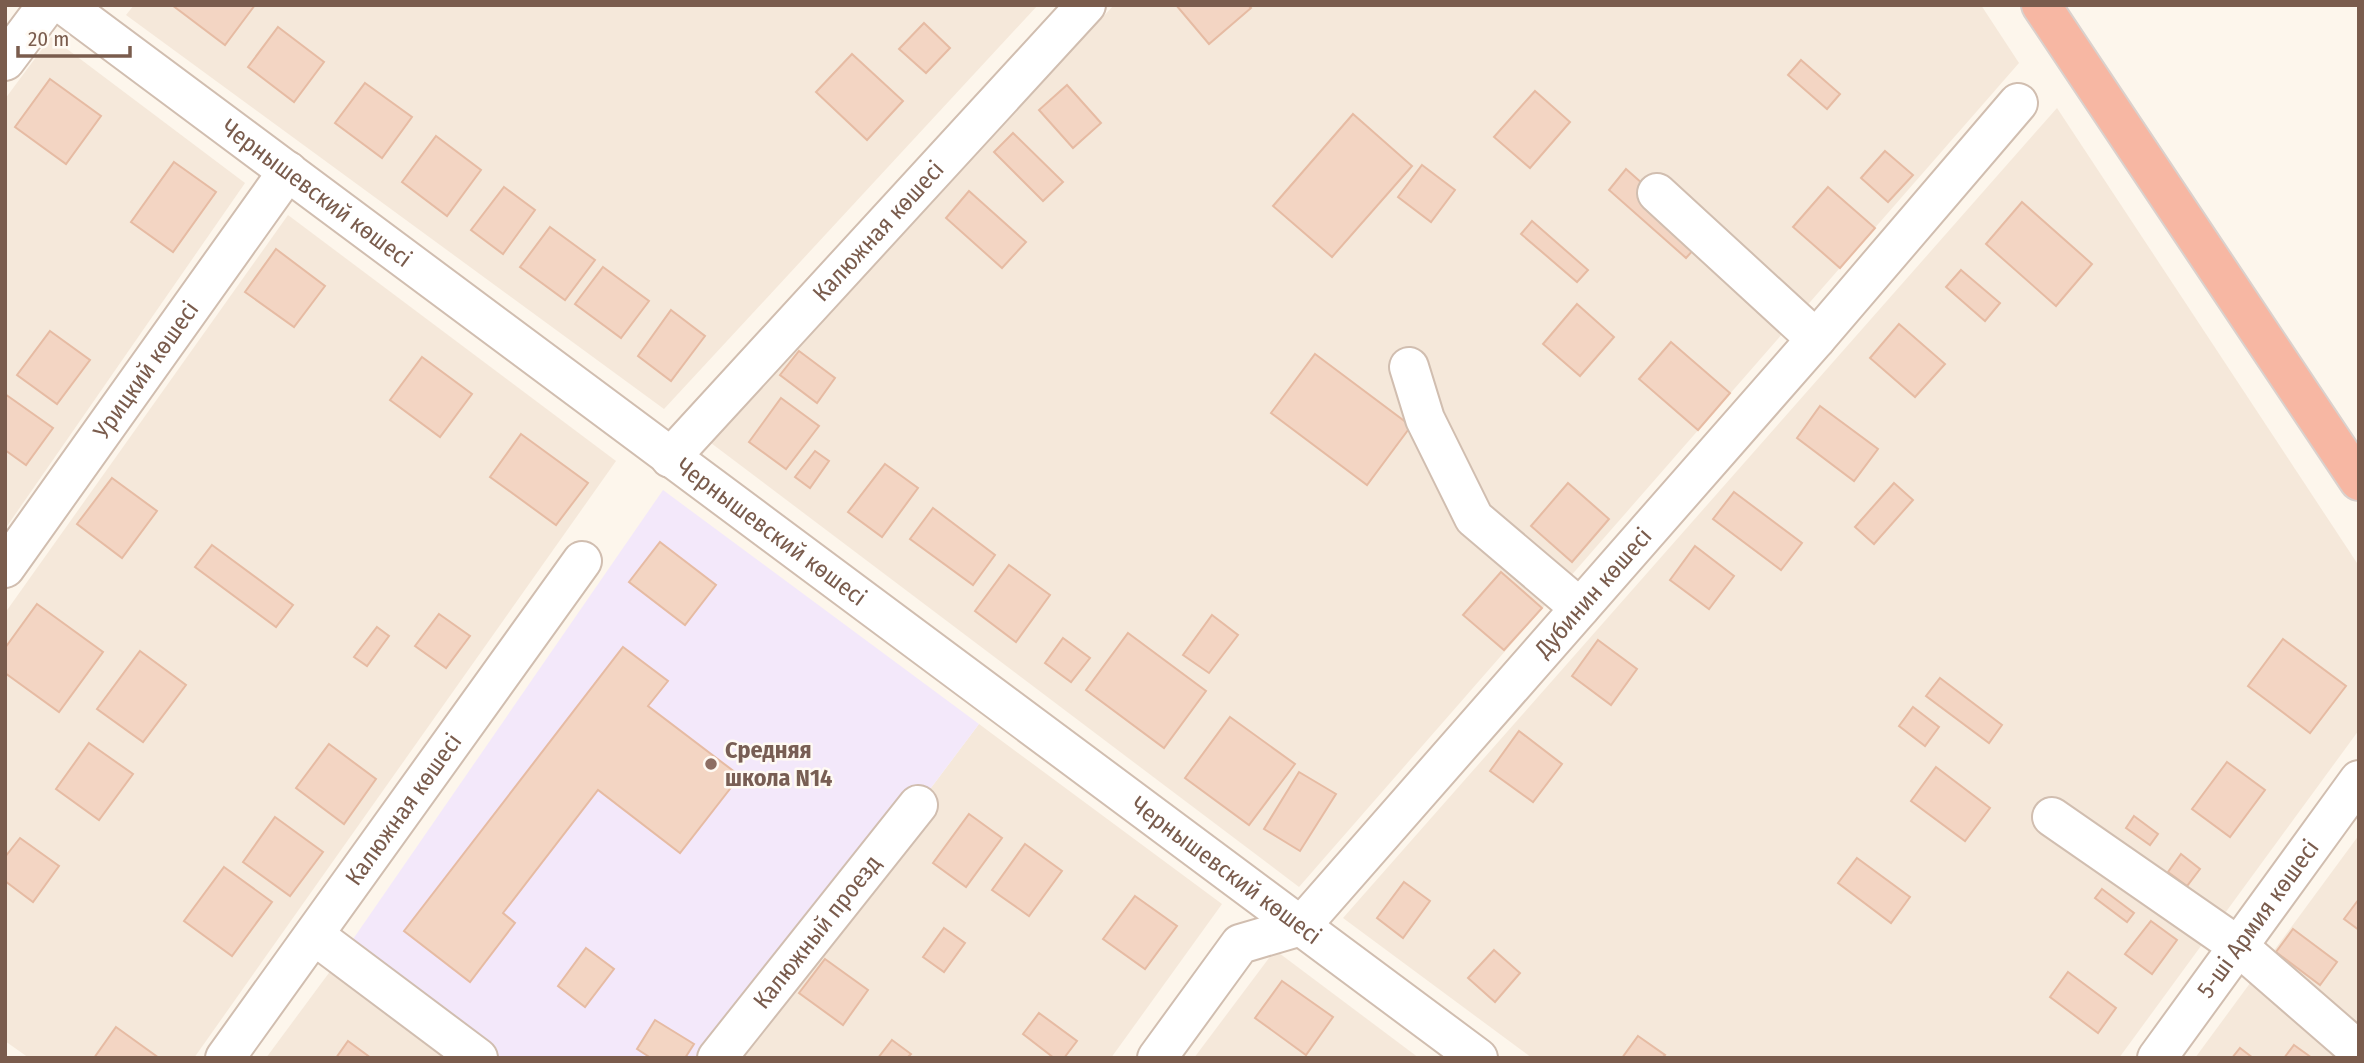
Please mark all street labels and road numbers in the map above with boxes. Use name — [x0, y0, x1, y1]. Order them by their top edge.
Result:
street label: Чернышевский көшесі — [216, 113, 417, 273]
street label: Калюжная көшесі — [807, 155, 950, 307]
street label: Урицкий көшесі — [87, 296, 204, 445]
street label: Чернышевский көшесі — [671, 452, 872, 612]
street label: Дубинин көшесі — [1529, 522, 1658, 664]
street label: Калюжная көшесі — [340, 728, 467, 891]
street label: Чернышевский көшесі — [1126, 791, 1327, 950]
street label: 5-ші Армия көшесі — [2191, 834, 2325, 1003]
street label: Калюжный проезд — [748, 850, 887, 1014]

